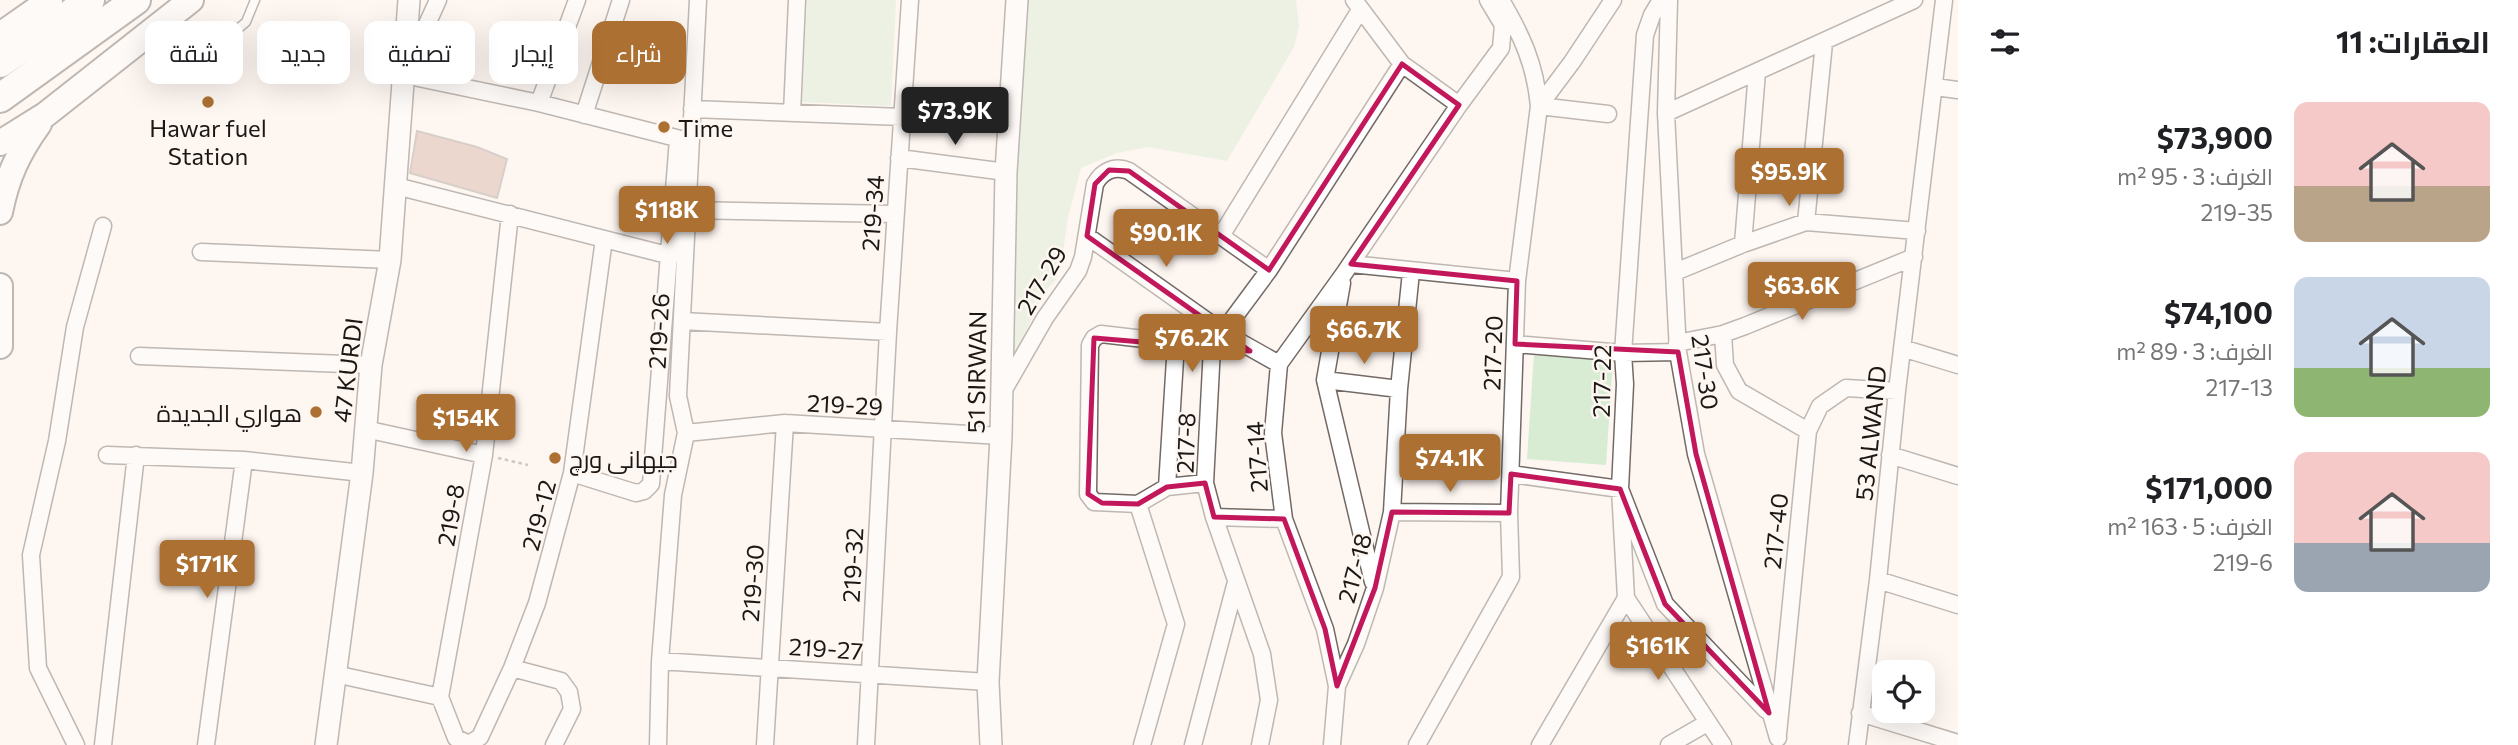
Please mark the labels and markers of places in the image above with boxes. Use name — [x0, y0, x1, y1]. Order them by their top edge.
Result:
pin: $73.9K — [898, 88, 1012, 147]
marker: Hawar fuel Station — [200, 94, 216, 110]
place label: Hawar fuel Station — [149, 113, 267, 170]
place label: Time — [678, 113, 733, 142]
marker: Time — [656, 119, 672, 135]
pin: $95.9K — [1732, 148, 1846, 208]
pin: $118K — [618, 187, 716, 246]
pin: $90.1K — [1109, 210, 1223, 269]
pin: $63.6K — [1745, 262, 1859, 322]
pin: $66.7K — [1307, 306, 1421, 366]
pin: $76.2K — [1135, 314, 1249, 374]
pin: $154K — [417, 394, 515, 454]
place label: هواري الجديدة — [157, 398, 302, 432]
marker: هواري الجديدة — [308, 404, 324, 420]
pin: $74.1K — [1393, 434, 1507, 494]
place label: جیهانی ورچ — [569, 444, 678, 476]
marker: جیهانی ورچ — [547, 450, 563, 466]
pin: $171K — [158, 540, 256, 600]
pin: $161K — [1609, 622, 1707, 682]

